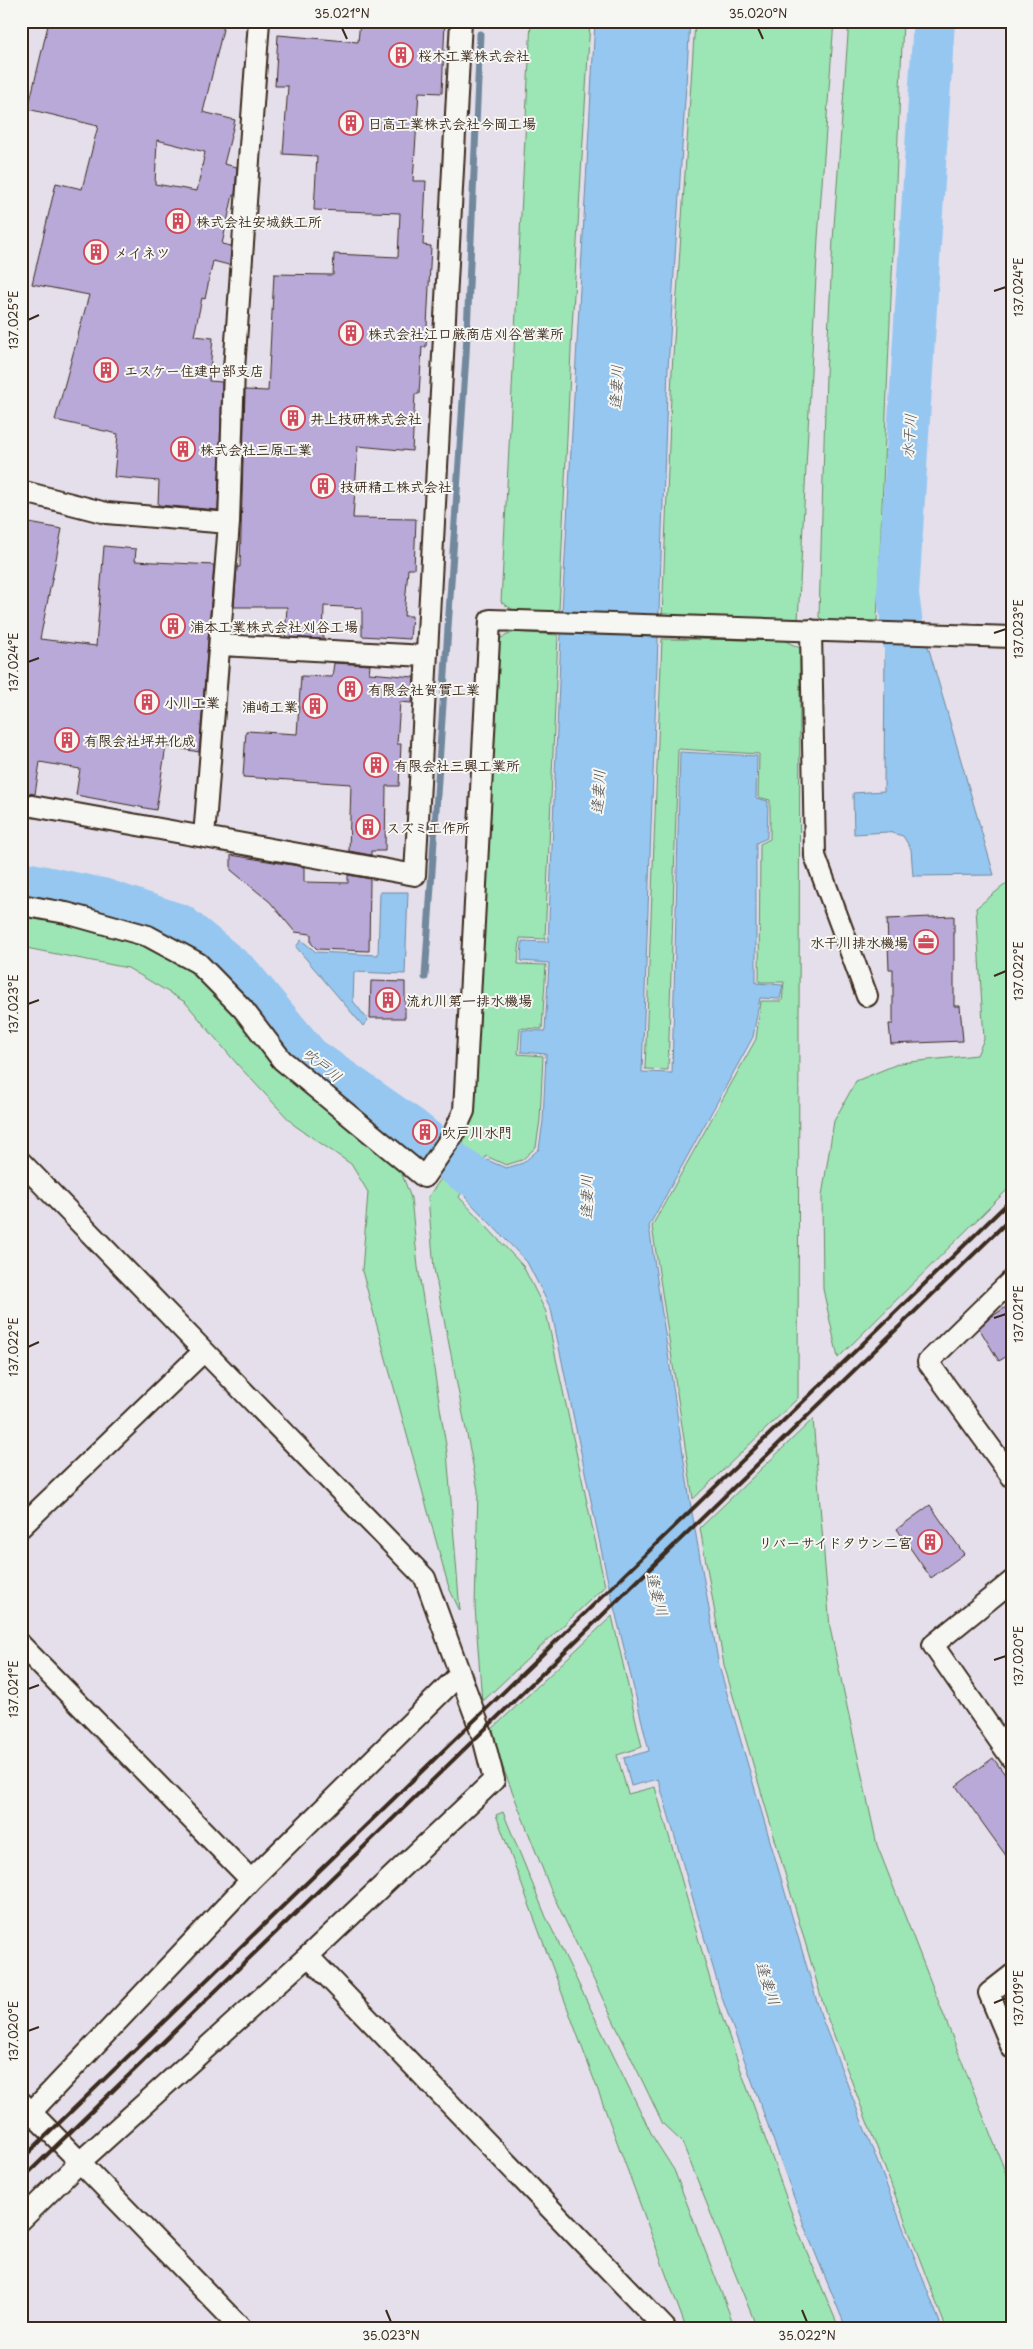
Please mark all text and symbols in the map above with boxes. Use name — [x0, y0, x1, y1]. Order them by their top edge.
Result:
text: 35.021°N — [314, 4, 370, 22]
text: 35.020°N — [729, 4, 787, 22]
building icon: 桜木工業株式会社 — [388, 42, 414, 68]
place label: 桜木工業株式会社 — [418, 45, 530, 66]
building icon: 日高工業株式会社今岡工場 — [338, 110, 364, 136]
place label: 日高工業株式会社今岡工場 — [368, 113, 536, 134]
building icon: 株式会社安城鉄工所 — [165, 208, 191, 234]
place label: 株式会社安城鉄工所 — [196, 211, 322, 232]
building icon: メイネツ — [83, 239, 109, 265]
place label: メイネツ — [114, 242, 170, 263]
text: 137.024°E — [1009, 257, 1027, 317]
text: 137.025°E — [4, 290, 22, 350]
building icon: 株式会社江口厳商店刈谷営業所 — [338, 320, 364, 346]
place label: 株式会社江口厳商店刈谷営業所 — [368, 323, 564, 344]
building icon: エスケー住建中部支店 — [93, 357, 119, 383]
place label: エスケー住建中部支店 — [124, 360, 264, 381]
water label: 逢妻川 — [603, 364, 627, 410]
building icon: 井上技研株式会社 — [280, 405, 306, 431]
place label: 井上技研株式会社 — [310, 408, 422, 429]
water label: 水干川 — [895, 413, 921, 459]
building icon: 株式会社三原工業 — [170, 436, 196, 462]
place label: 株式会社三原工業 — [200, 439, 312, 460]
building icon: 技研精工株式会社 — [310, 473, 336, 499]
place label: 技研精工株式会社 — [340, 476, 452, 497]
text: 137.023°E — [1009, 599, 1027, 659]
building icon: 浦本工業株式会社刈谷工場 — [160, 613, 186, 639]
place label: 浦本工業株式会社刈谷工場 — [190, 616, 358, 637]
text: 137.024°E — [4, 632, 22, 692]
building icon: 有限会社賀實工業 — [337, 676, 363, 702]
place label: 有限会社賀實工業 — [368, 679, 480, 700]
building icon: 小川工業 — [134, 689, 160, 715]
place label: 小川工業 — [164, 692, 220, 713]
building icon: 浦崎工業 — [302, 693, 328, 719]
place label: 浦崎工業 — [242, 696, 298, 717]
building icon: 有限会社坪井化成 — [54, 727, 80, 753]
place label: 有限会社坪井化成 — [84, 730, 196, 751]
building icon: 有限会社三興工業所 — [363, 752, 389, 778]
place label: 有限会社三興工業所 — [394, 755, 520, 776]
water label: 逢妻川 — [584, 769, 610, 815]
building icon: スズミ工作所 — [355, 814, 381, 840]
place label: スズミ工作所 — [386, 817, 470, 838]
office icon: 水干川排水機場 — [913, 929, 939, 955]
place label: 水干川排水機場 — [810, 932, 908, 953]
text: 137.022°E — [1009, 941, 1027, 1001]
text: 137.023°E — [4, 974, 22, 1034]
building icon: 流れ川第一排水機場 — [375, 987, 401, 1013]
place label: 流れ川第一排水機場 — [406, 990, 532, 1011]
water label: 吹戸川 — [298, 1041, 348, 1087]
building icon: 吹戸川水門 — [412, 1119, 438, 1145]
place label: 吹戸川水門 — [442, 1122, 512, 1143]
water label: 逢妻川 — [574, 1174, 597, 1220]
text: 137.021°E — [1009, 1285, 1027, 1343]
text: 137.022°E — [4, 1317, 22, 1377]
building icon: リバーサイドタウン二宮 — [917, 1529, 943, 1555]
place label: リバーサイドタウン二宮 — [758, 1532, 912, 1553]
water label: 逢妻川 — [641, 1569, 675, 1619]
text: 137.020°E — [1009, 1626, 1027, 1686]
text: 137.021°E — [4, 1660, 22, 1718]
water label: 逢妻川 — [751, 1958, 787, 2008]
text: 137.019°E — [1009, 1970, 1027, 2026]
text: 137.020°E — [4, 2001, 22, 2061]
text: 35.023°N — [362, 2326, 420, 2344]
text: 35.022°N — [778, 2326, 836, 2344]

